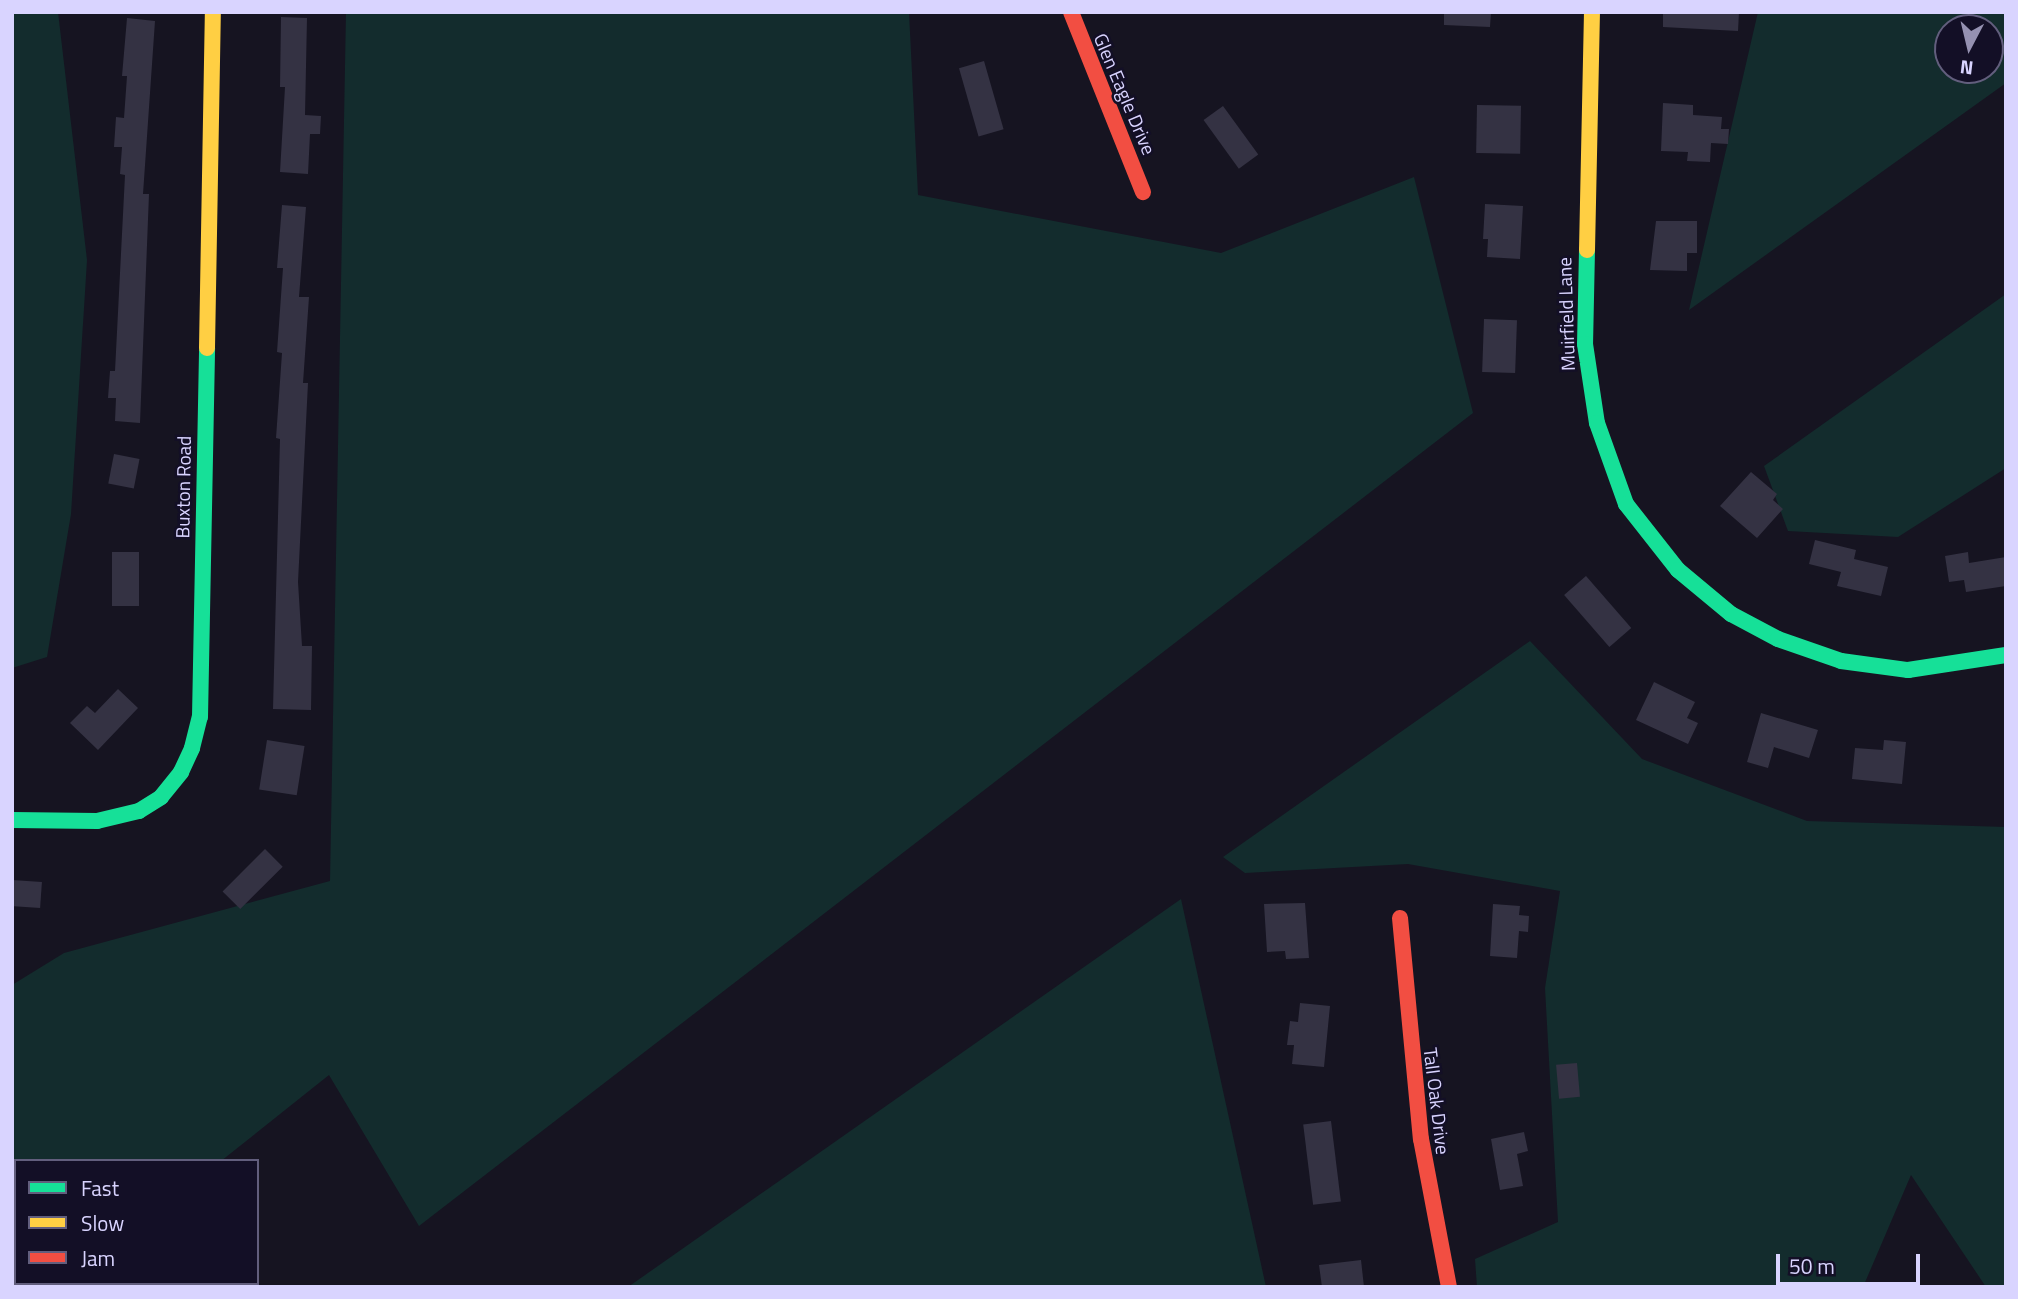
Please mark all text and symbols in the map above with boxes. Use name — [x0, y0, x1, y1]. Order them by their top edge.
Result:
north arrow — [1934, 14, 2004, 84]
street label: Glen Eagle Drive — [1089, 30, 1161, 158]
text: N — [1958, 53, 1975, 84]
street label: Muirfield Lane — [1553, 257, 1579, 371]
street label: Buxton Road — [171, 436, 195, 538]
street label: Tall Oak Drive — [1419, 1046, 1455, 1156]
legend — [14, 1159, 259, 1285]
text: Fast — [81, 1172, 119, 1204]
text: Slow — [81, 1207, 124, 1239]
scale bar — [1780, 1240, 1924, 1284]
text: Jam — [81, 1242, 115, 1274]
text: 50 m — [1789, 1250, 1835, 1282]

